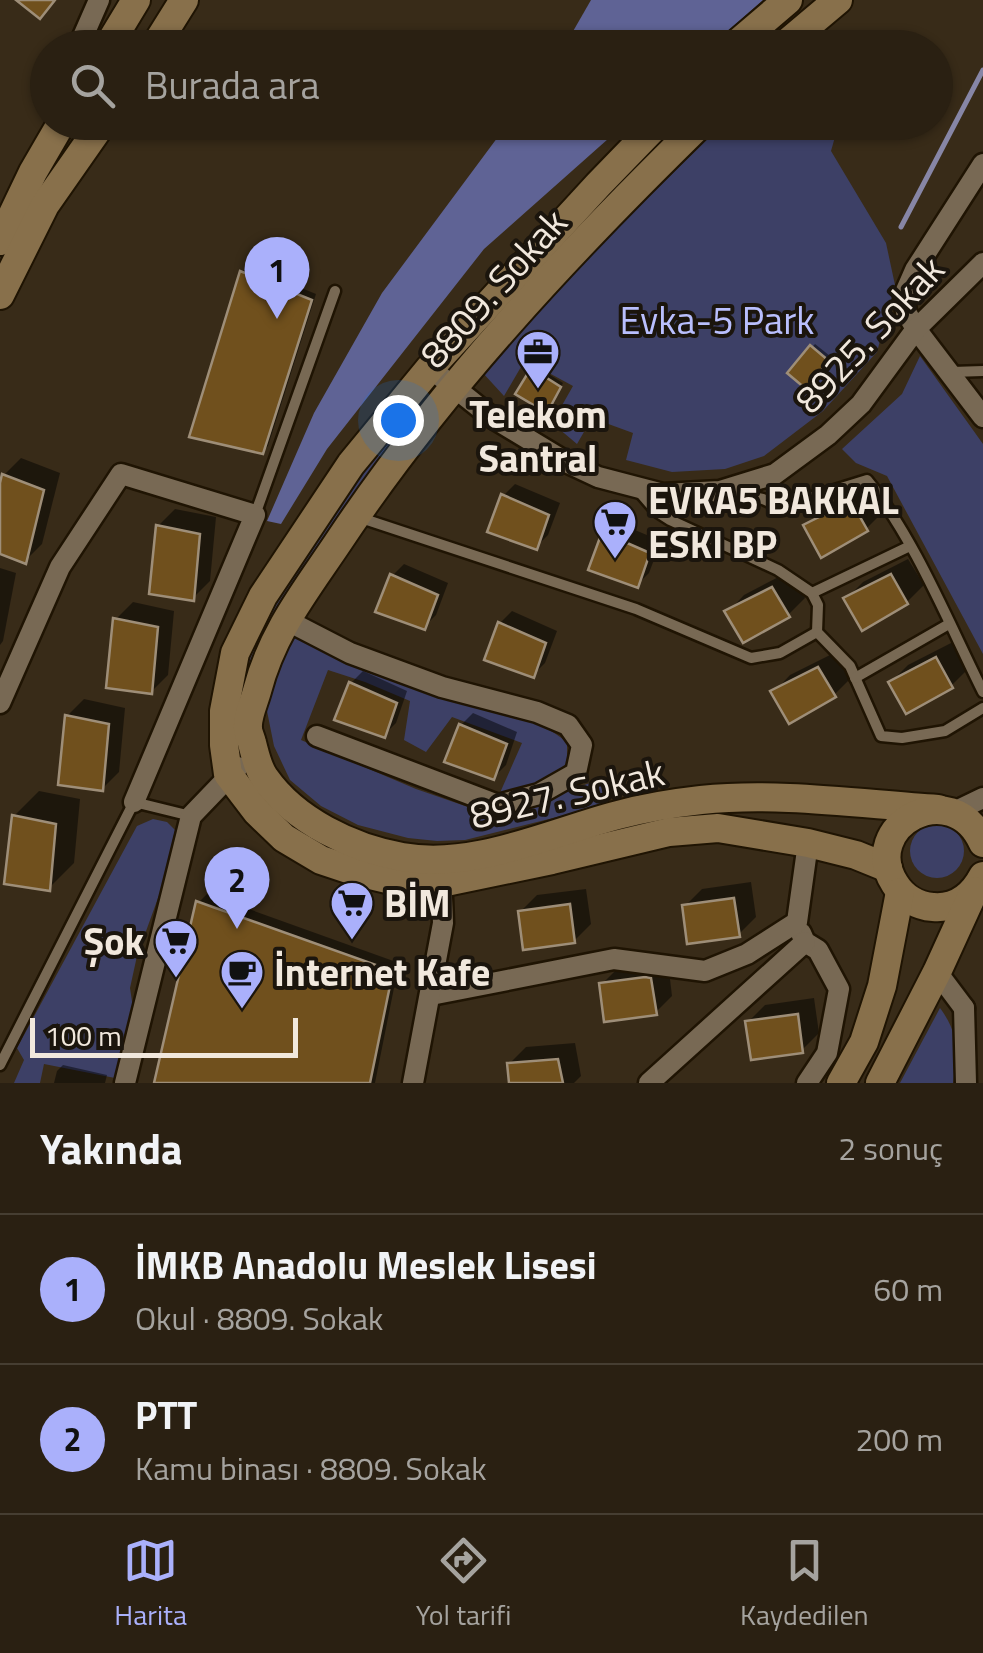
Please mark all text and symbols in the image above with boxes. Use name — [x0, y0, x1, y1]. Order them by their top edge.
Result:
search box — [30, 30, 953, 140]
text: Burada ara — [145, 56, 320, 114]
icon: search — [65, 58, 120, 113]
street label: 8809. Sokak — [405, 195, 581, 381]
pin: 1 — [244, 236, 310, 319]
street label: 8925. Sokak — [780, 242, 958, 426]
park label: Evka-5 Park — [619, 291, 815, 349]
office icon: Telekom Santral — [515, 329, 561, 390]
place label: Telekom Santral — [469, 385, 607, 487]
your location — [373, 395, 424, 446]
place label: EVKA5 BAKKAL ESKI BP — [648, 471, 899, 573]
supermarket icon: EVKA5 BAKKAL ESKI BP — [592, 499, 638, 560]
street label: 8927. Sokak — [464, 743, 670, 843]
pin: 2 — [204, 846, 270, 929]
place label: BİM — [384, 874, 451, 932]
supermarket icon: BİM — [329, 880, 375, 941]
place label: Şok — [84, 912, 144, 970]
supermarket icon: Şok — [153, 918, 199, 979]
place label: İnternet Kafe — [274, 943, 490, 1001]
cafe icon: İnternet Kafe — [219, 949, 265, 1010]
scale bar — [30, 1013, 298, 1058]
text: 100 m — [45, 1014, 122, 1057]
text: Yakında — [40, 1116, 182, 1180]
text: 2 sonuç — [838, 1124, 943, 1172]
text: İMKB Anadolu Meslek Lisesi — [135, 1236, 597, 1294]
text: 1 — [64, 1265, 81, 1313]
text: 60 m — [873, 1265, 943, 1313]
text: Okul · 8809. Sokak — [135, 1294, 383, 1342]
text: PTT — [135, 1386, 197, 1444]
text: 2 — [64, 1415, 81, 1463]
text: 200 m — [855, 1415, 943, 1463]
text: Kamu binası · 8809. Sokak — [135, 1444, 486, 1492]
tab: Harita — [114, 1533, 187, 1636]
tab: Yol tarifi — [416, 1533, 511, 1636]
tab: Kaydedilen — [740, 1533, 869, 1636]

